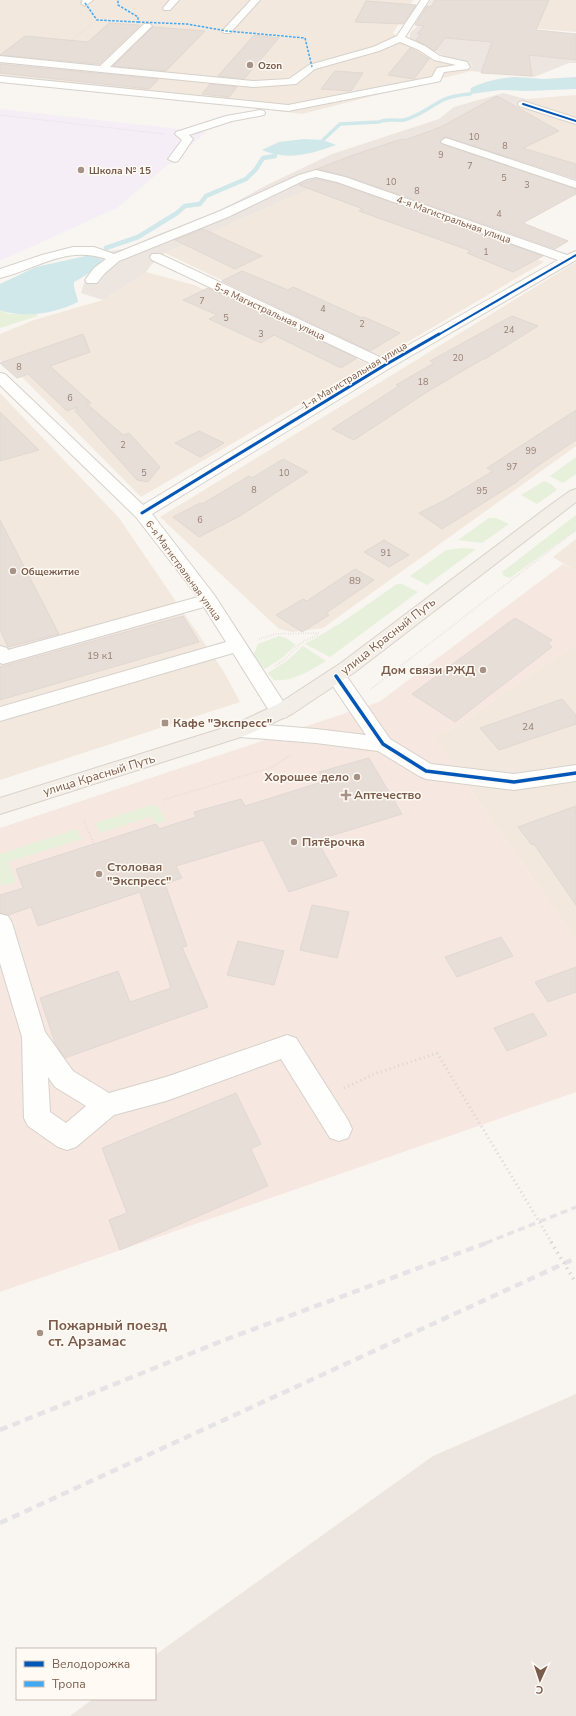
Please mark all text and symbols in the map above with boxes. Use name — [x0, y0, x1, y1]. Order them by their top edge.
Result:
place label: Ozon — [258, 59, 282, 73]
marker: Ozon — [245, 60, 255, 70]
house number: 10 — [469, 131, 479, 143]
house number: 8 — [502, 140, 508, 152]
house number: 9 — [438, 149, 444, 161]
house number: 7 — [467, 160, 473, 172]
place label: Школа № 15 — [89, 164, 151, 178]
marker: Школа № 15 — [76, 165, 86, 175]
house number: 5 — [501, 172, 507, 184]
house number: 10 — [386, 176, 396, 188]
house number: 3 — [524, 179, 530, 191]
house number: 8 — [414, 185, 420, 197]
street label: 4-я Магистральная улица — [394, 193, 513, 247]
house number: 4 — [496, 208, 502, 220]
house number: 1 — [483, 246, 489, 258]
street label: 5-я Магистральная улица — [213, 280, 327, 342]
house number: 7 — [199, 295, 205, 307]
house number: 4 — [320, 303, 326, 315]
house number: 5 — [223, 313, 229, 323]
house number: 2 — [359, 318, 365, 330]
house number: 24 — [504, 324, 515, 336]
house number: 3 — [258, 328, 264, 340]
street label: 1-я Магистральная улица — [299, 339, 410, 413]
house number: 20 — [453, 352, 463, 364]
house number: 8 — [16, 361, 22, 373]
house number: 18 — [418, 376, 428, 388]
house number: 6 — [67, 392, 73, 404]
house number: 2 — [120, 439, 126, 451]
house number: 99 — [526, 445, 536, 457]
house number: 97 — [507, 461, 517, 473]
house number: 5 — [141, 467, 147, 479]
house number: 10 — [279, 467, 289, 479]
house number: 8 — [251, 484, 257, 496]
house number: 95 — [477, 485, 487, 497]
house number: 6 — [197, 514, 203, 526]
street label: 6-я Магистральная улица — [142, 518, 224, 624]
house number: 91 — [381, 547, 391, 559]
place label: Общежитие — [21, 565, 80, 579]
marker: Общежитие — [8, 566, 18, 576]
house number: 89 — [349, 574, 361, 588]
street label: улица Красный Путь — [337, 594, 439, 678]
house number: 19 к1 — [87, 649, 113, 663]
place label: Дом связи РЖД — [381, 662, 475, 678]
marker: Дом связи РЖД — [478, 665, 488, 675]
place label: Кафе "Экспресс" — [173, 715, 272, 731]
marker: Кафе "Экспресс" — [160, 718, 170, 728]
house number: 24 — [522, 720, 534, 734]
street label: улица Красный Путь — [41, 750, 157, 800]
place label: Хорошее дело — [264, 769, 349, 785]
marker: Хорошее дело — [352, 772, 362, 782]
place label: Аптечество — [354, 787, 421, 803]
marker: Аптечество — [341, 790, 351, 800]
place label: Пятёрочка — [302, 834, 365, 850]
marker: Пятёрочка — [289, 837, 299, 847]
place label: Столовая "Экспресс" — [107, 859, 171, 889]
marker: Столовая "Экспресс" — [94, 869, 104, 879]
place label: Пожарный поезд ст. Арзамас — [48, 1316, 168, 1351]
marker: Пожарный поезд ст. Арзамас — [35, 1328, 45, 1338]
legend — [16, 1648, 156, 1700]
text: Велодорожка — [52, 1656, 130, 1672]
north arrow — [520, 1660, 560, 1700]
text: Тропа — [52, 1676, 86, 1692]
text: С — [535, 1682, 544, 1697]

